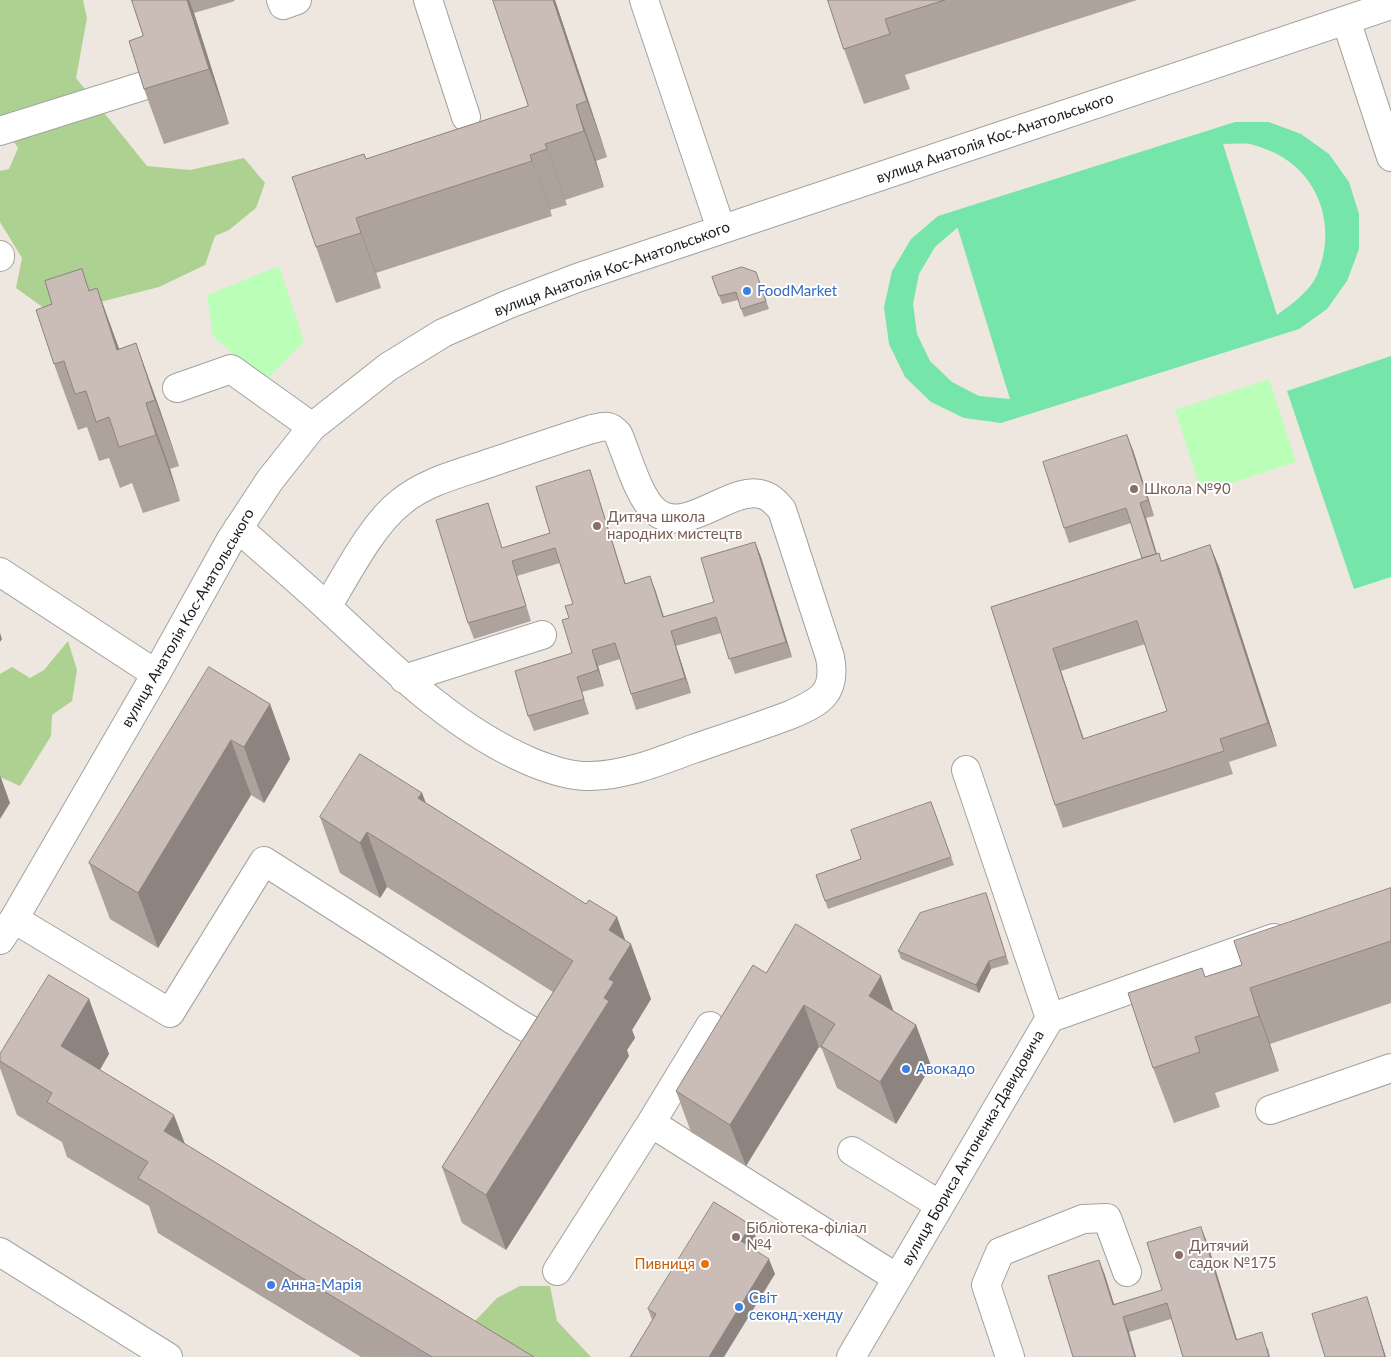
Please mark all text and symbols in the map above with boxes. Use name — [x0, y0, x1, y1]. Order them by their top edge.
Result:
street label: вулиця Анатолія Кос-Анатольського — [874, 89, 1116, 187]
street label: вулиця Анатолія Кос-Анатольського — [492, 218, 732, 320]
place label: FoodMarket — [757, 282, 837, 300]
marker: FoodMarket — [741, 285, 753, 297]
place label: Школа №90 — [1144, 480, 1231, 498]
marker: Школа №90 — [1128, 483, 1140, 495]
street label: вулиця Анатолія Кос-Анатольського — [118, 505, 258, 731]
place label: Дитяча школа народних мистецтв — [607, 508, 743, 543]
marker: Дитяча школа народних мистецтв — [591, 520, 603, 532]
street label: вулиця Бориса Антоненка-Давидовича — [898, 1027, 1048, 1269]
place label: Авокадо — [916, 1060, 975, 1078]
marker: Авокадо — [900, 1063, 912, 1075]
place label: Бібліотека-філіал №4 — [746, 1219, 867, 1254]
marker: Бібліотека-філіал №4 — [730, 1231, 742, 1243]
place label: Дитячий садок №175 — [1189, 1237, 1276, 1272]
marker: Дитячий садок №175 — [1173, 1249, 1185, 1261]
place label: Пивниця — [634, 1255, 695, 1273]
marker: Пивниця — [699, 1258, 711, 1270]
place label: Анна-Марія — [281, 1276, 362, 1294]
marker: Анна-Марія — [265, 1279, 277, 1291]
place label: Світ секонд-хенду — [749, 1289, 843, 1324]
marker: Світ секонд-хенду — [733, 1301, 745, 1313]

